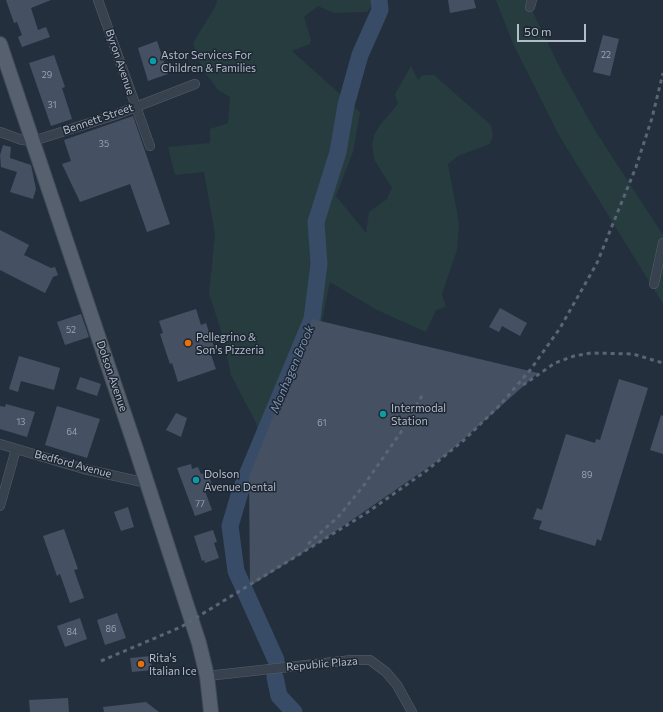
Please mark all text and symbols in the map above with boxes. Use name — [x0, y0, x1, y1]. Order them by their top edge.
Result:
scale bar — [519, 16, 588, 42]
text: 50 m — [524, 24, 552, 38]
street label: Byron Avenue — [103, 27, 137, 97]
place label: Astor Services For Children & Families — [161, 48, 256, 74]
house number: 22 — [601, 50, 611, 60]
marker: Astor Services For Children & Families — [148, 56, 158, 66]
house number: 29 — [42, 70, 52, 80]
house number: 31 — [48, 100, 56, 110]
street label: Bennett Street — [61, 101, 135, 137]
house number: 35 — [99, 139, 109, 149]
water label: Monhagen Brook — [267, 323, 317, 415]
house number: 52 — [66, 325, 76, 335]
place label: Pellegrino & Son's Pizzeria — [196, 330, 264, 356]
marker: Pellegrino & Son's Pizzeria — [183, 338, 193, 348]
street label: Dolson Avenue — [94, 339, 130, 413]
place label: Intermodal Station — [391, 401, 446, 427]
marker: Intermodal Station — [378, 409, 388, 419]
house number: 13 — [17, 417, 25, 427]
house number: 61 — [317, 418, 327, 428]
house number: 64 — [67, 427, 77, 437]
street label: Bedford Avenue — [33, 447, 113, 481]
place label: Dolson Avenue Dental — [204, 467, 276, 493]
house number: 89 — [582, 470, 592, 480]
marker: Dolson Avenue Dental — [191, 475, 201, 485]
house number: 77 — [195, 499, 205, 509]
house number: 86 — [106, 624, 116, 634]
house number: 84 — [67, 627, 77, 637]
place label: Rita's Italian Ice — [149, 651, 196, 677]
street label: Republic Plaza — [286, 654, 358, 674]
marker: Rita's Italian Ice — [136, 659, 146, 669]

